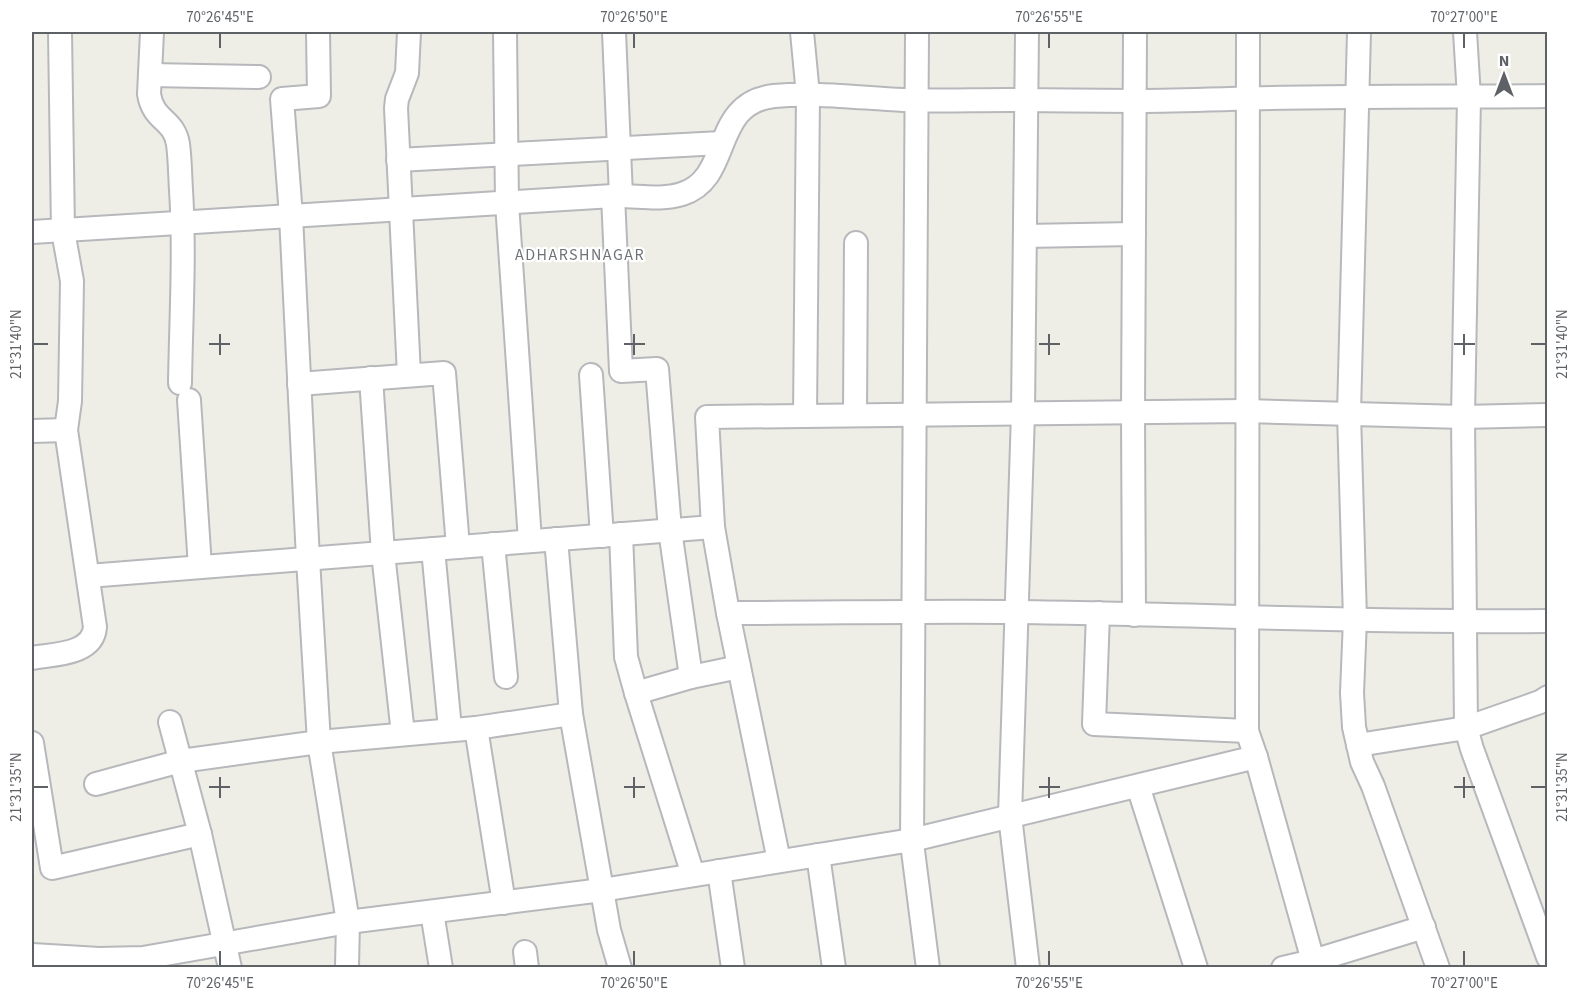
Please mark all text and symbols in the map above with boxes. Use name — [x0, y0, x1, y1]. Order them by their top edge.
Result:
text: 70°26'45"E — [186, 7, 254, 28]
text: 70°26'50"E — [600, 7, 668, 28]
text: 70°26'55"E — [1015, 7, 1083, 28]
text: 70°27'00"E — [1430, 7, 1498, 28]
north arrow — [1474, 45, 1534, 105]
text: N — [1499, 50, 1509, 72]
district label: ADHARSHNAGAR — [515, 244, 645, 266]
text: 21°31'40"N — [6, 309, 27, 379]
text: 21°31'40"N — [1552, 309, 1573, 379]
text: 21°31'35"N — [6, 752, 27, 822]
text: 21°31'35"N — [1552, 752, 1573, 822]
text: 70°26'45"E — [186, 973, 254, 994]
text: 70°26'50"E — [600, 973, 668, 994]
text: 70°26'55"E — [1015, 973, 1083, 994]
text: 70°27'00"E — [1430, 973, 1498, 994]

